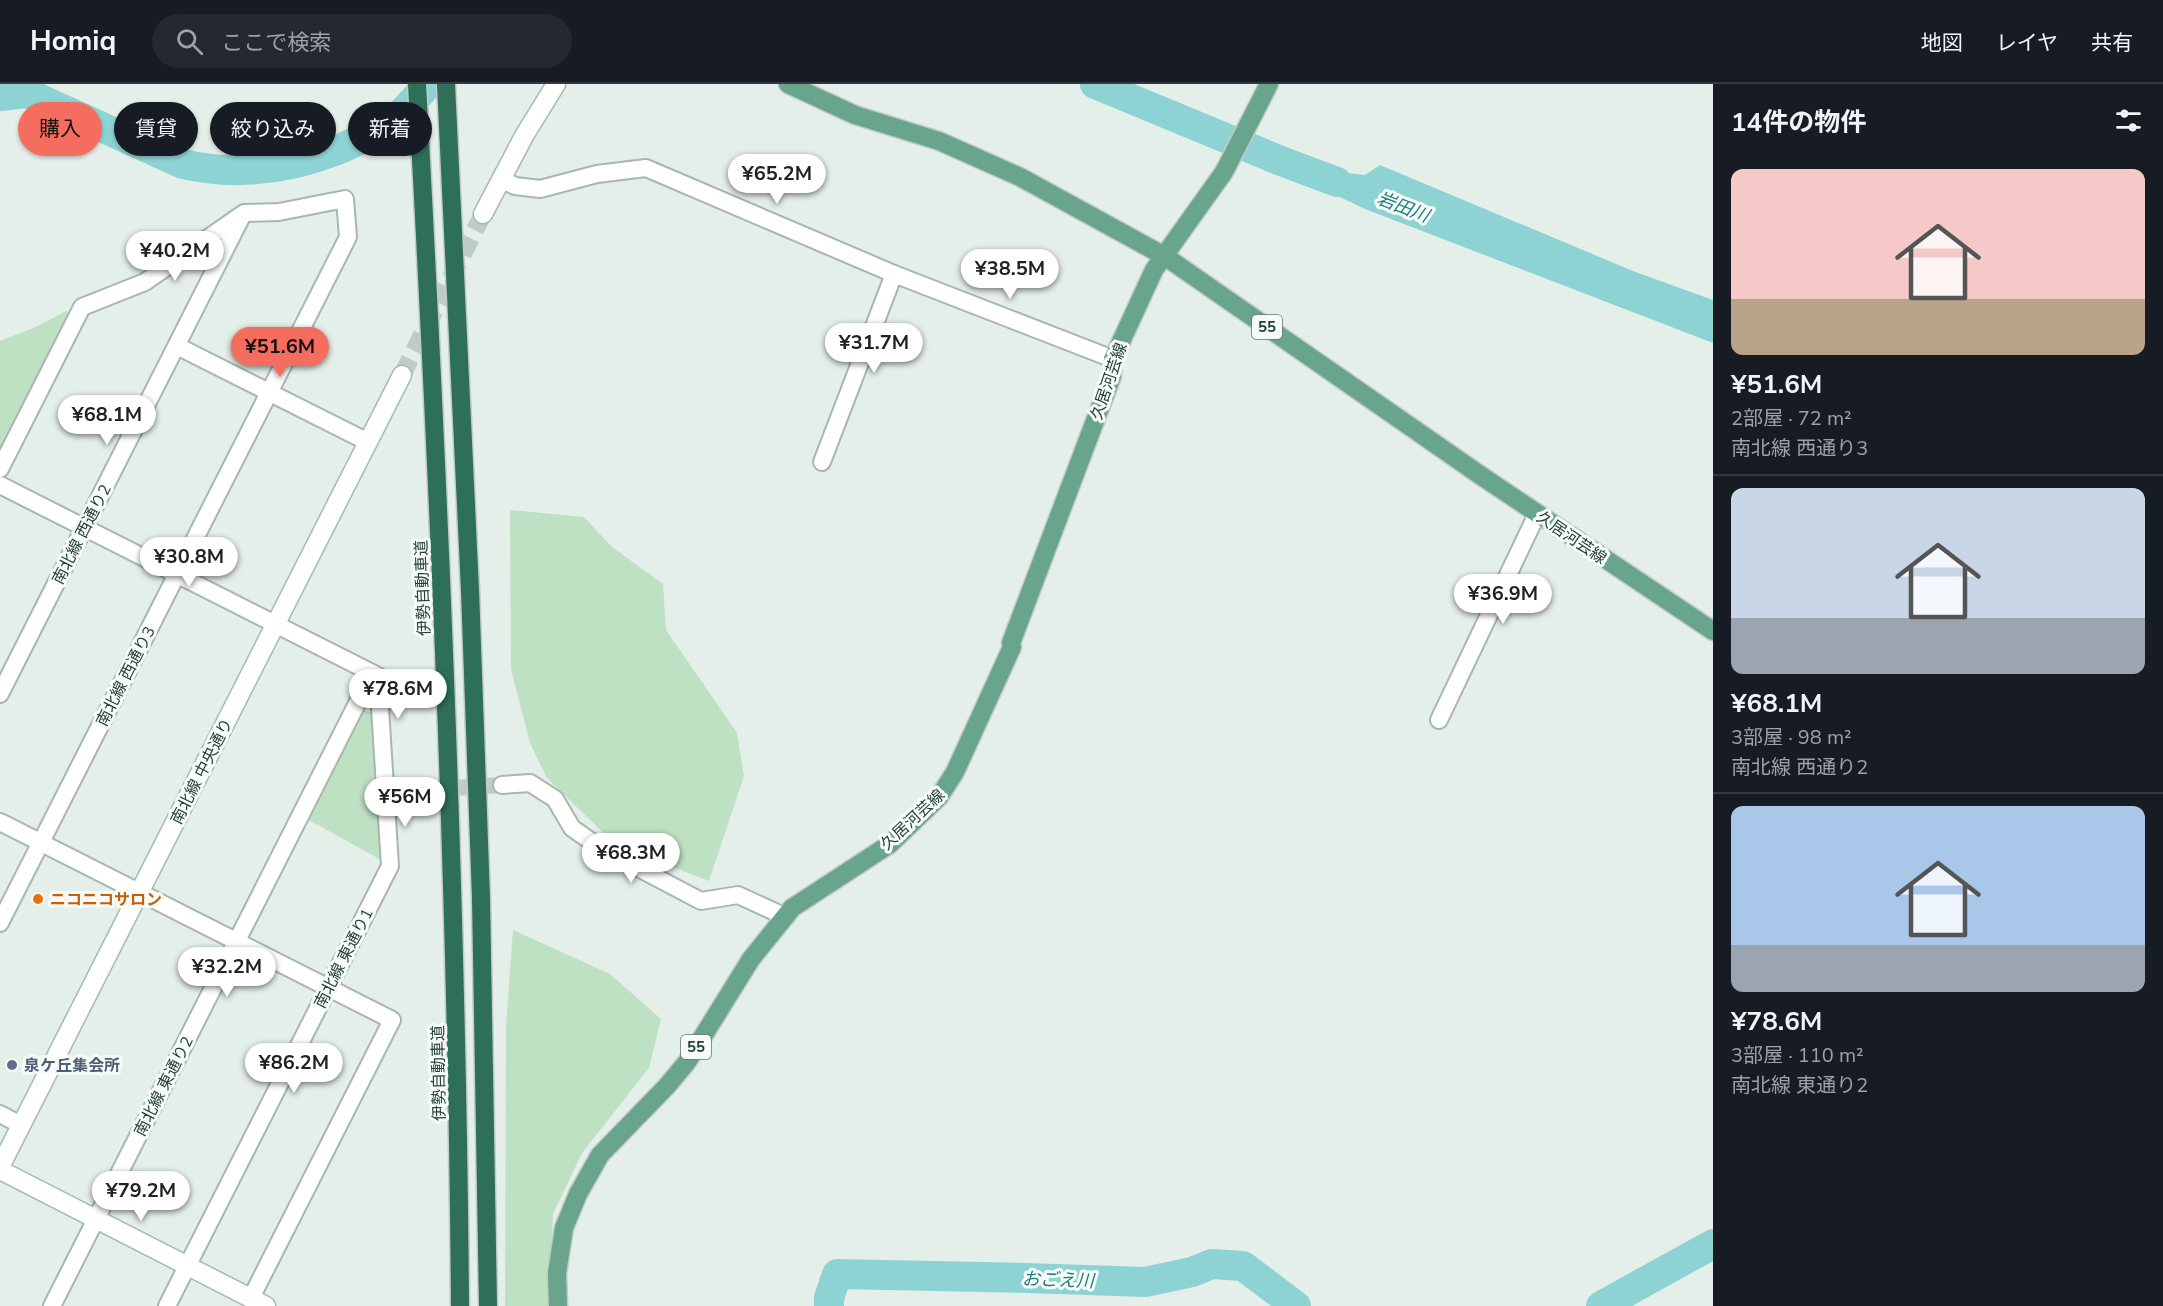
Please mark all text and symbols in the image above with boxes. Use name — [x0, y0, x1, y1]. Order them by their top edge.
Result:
search box — [152, 14, 572, 68]
text: Homiq — [30, 22, 116, 60]
icon: search — [173, 25, 206, 58]
text: ここで検索 — [221, 28, 331, 58]
text: 地図 — [1921, 29, 1963, 57]
text: レイヤ — [1996, 29, 2058, 57]
text: 共有 — [2091, 29, 2133, 57]
chip: 購入 — [18, 102, 102, 156]
chip: 賃貸 — [114, 102, 198, 156]
chip: 絞り込み — [210, 102, 336, 156]
chip: 新着 — [348, 102, 432, 156]
icon: filters — [2112, 104, 2145, 137]
text: 14件の物件 — [1731, 105, 1866, 140]
pin: ¥65.2M — [728, 154, 826, 205]
text: ¥65.2M — [742, 160, 812, 187]
water label: 岩田川 — [1373, 186, 1434, 229]
icon: home — [1884, 208, 1992, 316]
pin: ¥40.2M — [126, 231, 224, 282]
text: ¥40.2M — [140, 237, 210, 264]
pin: ¥38.5M — [961, 249, 1059, 300]
text: ¥38.5M — [975, 255, 1045, 282]
road number: 55 — [1252, 315, 1282, 339]
pin: ¥31.7M — [825, 323, 923, 374]
pin: ¥51.6M — [231, 327, 329, 378]
text: ¥31.7M — [839, 329, 909, 356]
text: ¥51.6M — [245, 333, 315, 360]
street label: 久居河芸線 — [1086, 340, 1132, 423]
text: ¥51.6M — [1731, 367, 1822, 402]
pin: ¥68.1M — [58, 395, 156, 446]
text: ¥68.1M — [72, 401, 142, 428]
text: 2部屋 · 72 m² — [1731, 405, 1852, 432]
text: 南北線 西通り3 — [1731, 435, 1868, 462]
street label: 南北線 西通り2 — [47, 481, 117, 588]
street label: 久居河芸線 — [1532, 506, 1611, 569]
icon: home — [1884, 527, 1992, 635]
pin: ¥30.8M — [140, 537, 238, 588]
street label: 伊勢自動車道 — [410, 540, 436, 636]
text: ¥30.8M — [154, 543, 224, 570]
pin: ¥36.9M — [1454, 574, 1552, 625]
text: ¥36.9M — [1468, 580, 1538, 607]
street label: 南北線 西通り3 — [91, 623, 161, 730]
pin: ¥78.6M — [349, 669, 447, 720]
text: ¥78.6M — [363, 675, 433, 702]
text: ¥68.1M — [1731, 686, 1822, 721]
street label: 南北線 中央通り — [166, 715, 238, 828]
text: 3部屋 · 98 m² — [1731, 724, 1852, 751]
text: 南北線 西通り2 — [1731, 754, 1868, 781]
pin: ¥56M — [369, 777, 441, 828]
text: ¥56M — [378, 783, 432, 810]
street label: 久居河芸線 — [876, 784, 949, 855]
pin: ¥68.3M — [582, 833, 680, 884]
text: ¥68.3M — [596, 839, 666, 866]
icon: home — [1884, 845, 1992, 953]
place label: ニコニコサロン — [50, 889, 162, 911]
marker: ニコニコサロン — [31, 892, 45, 906]
street label: 南北線 東通り1 — [309, 905, 379, 1012]
pin: ¥32.2M — [178, 947, 276, 998]
text: ¥32.2M — [192, 953, 262, 980]
text: ¥78.6M — [1731, 1004, 1822, 1039]
street label: 伊勢自動車道 — [427, 1025, 451, 1121]
street label: 南北線 東通り2 — [129, 1033, 199, 1140]
road number: 55 — [681, 1035, 711, 1059]
text: 3部屋 · 110 m² — [1731, 1042, 1864, 1069]
pin: ¥86.2M — [245, 1043, 343, 1094]
text: ¥86.2M — [259, 1049, 329, 1076]
place label: 泉ケ丘集会所 — [24, 1055, 120, 1077]
marker: 泉ケ丘集会所 — [5, 1058, 19, 1072]
text: 南北線 東通り2 — [1731, 1072, 1868, 1099]
pin: ¥79.2M — [92, 1171, 190, 1222]
text: ¥79.2M — [106, 1177, 176, 1204]
water label: おごえ川 — [1022, 1267, 1096, 1293]

